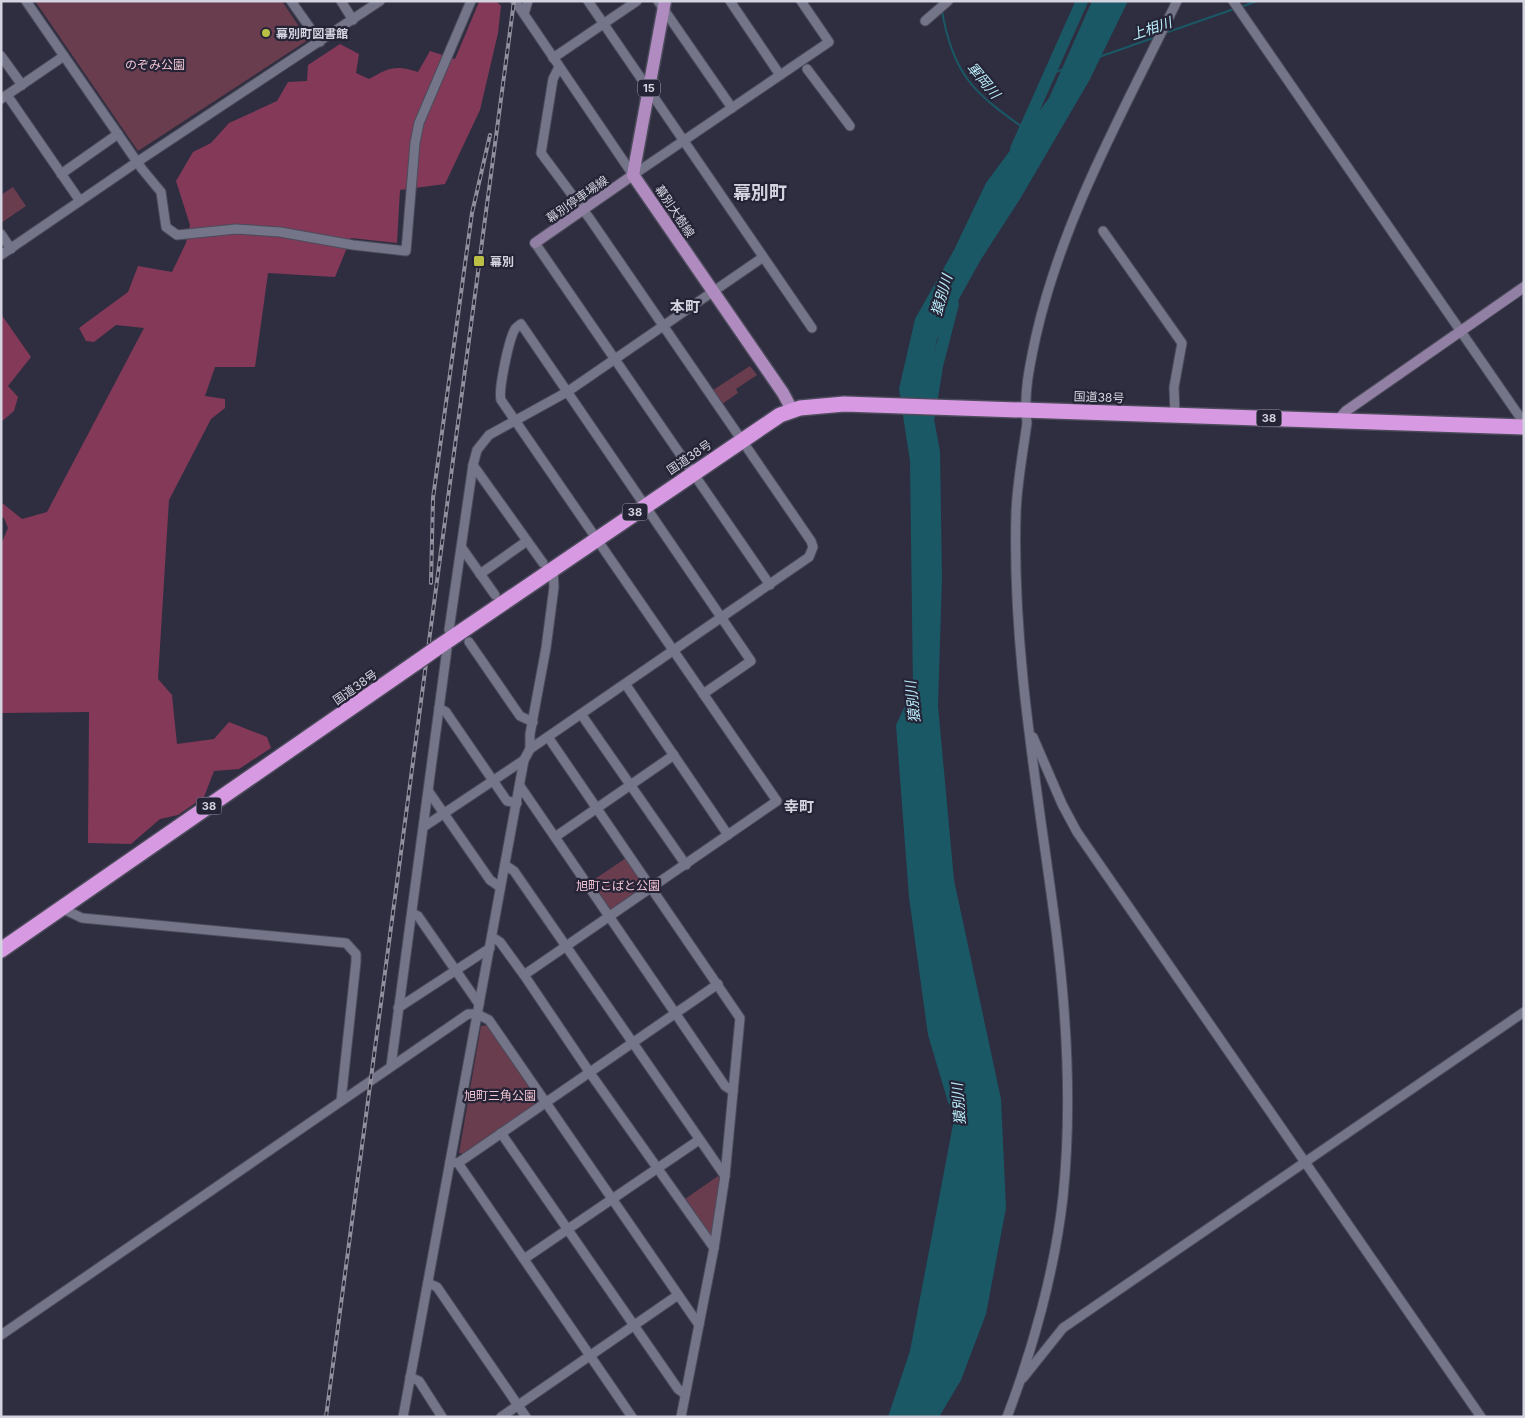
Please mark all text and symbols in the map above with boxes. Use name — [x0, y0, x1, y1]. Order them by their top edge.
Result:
water label: 上相川 — [1128, 12, 1176, 43]
place label: 幕別町図書館 — [276, 26, 348, 41]
marker: 幕別町図書館 — [260, 27, 272, 39]
park label: のぞみ公園 — [125, 57, 185, 72]
water label: 軍岡川 — [964, 58, 1005, 103]
road number: 15 — [638, 80, 660, 96]
street label: 幕別停車場線 — [543, 172, 611, 226]
street label: 幕別大樹線 — [652, 182, 698, 240]
district label: 幕別町 — [733, 182, 787, 203]
marker: 幕別 — [472, 254, 486, 268]
place label: 幕別 — [490, 254, 514, 269]
water label: 猿別川 — [927, 271, 956, 318]
district label: 本町 — [670, 297, 700, 316]
street label: 国道38号 — [1073, 389, 1125, 405]
road number: 38 — [1256, 409, 1282, 426]
street label: 国道38号 — [664, 437, 714, 477]
road number: 38 — [622, 504, 648, 520]
street label: 国道38号 — [330, 666, 380, 708]
water label: 猿別川 — [901, 678, 923, 724]
district label: 幸町 — [784, 797, 814, 816]
road number: 38 — [196, 798, 222, 814]
park label: 旭町こばと公園 — [576, 878, 660, 893]
water label: 猿別川 — [948, 1080, 968, 1126]
park label: 旭町三角公園 — [464, 1088, 536, 1103]

